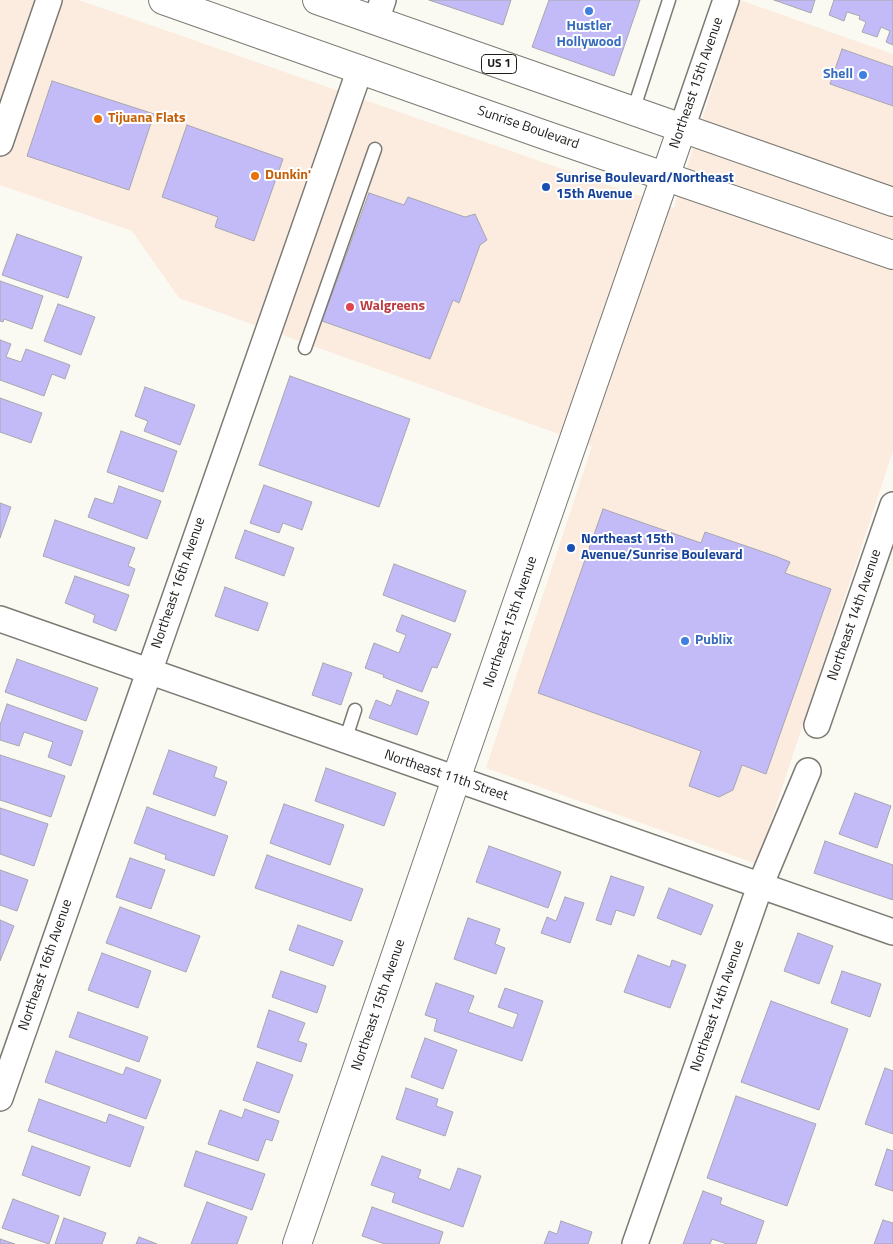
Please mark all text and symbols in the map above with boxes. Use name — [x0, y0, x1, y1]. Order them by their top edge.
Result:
marker: Hustler Hollywood — [583, 5, 595, 17]
street label: Northeast 15th Avenue — [667, 15, 727, 151]
place label: Hustler Hollywood — [557, 19, 621, 52]
road number: US 1 — [482, 54, 516, 74]
place label: Shell — [823, 67, 853, 83]
marker: Shell — [857, 69, 869, 81]
street label: Sunrise Boulevard — [475, 103, 581, 153]
place label: Tijuana Flats — [108, 111, 186, 127]
marker: Tijuana Flats — [92, 113, 104, 125]
place label: Dunkin' — [265, 168, 311, 184]
marker: Dunkin' — [249, 170, 261, 182]
place label: Sunrise Boulevard/Northeast 15th Avenue — [556, 171, 734, 203]
marker: Sunrise Boulevard/Northeast 15th Avenue — [540, 181, 552, 193]
place label: Walgreens — [360, 299, 425, 315]
marker: Walgreens — [344, 301, 356, 313]
street label: Northeast 16th Avenue — [149, 515, 209, 651]
place label: Northeast 15th Avenue/Sunrise Boulevard — [581, 532, 743, 564]
marker: Northeast 15th Avenue/Sunrise Boulevard — [565, 542, 577, 554]
street label: Northeast 14th Avenue — [825, 547, 885, 683]
street label: Northeast 15th Avenue — [481, 554, 541, 690]
place label: Publix — [695, 633, 733, 649]
marker: Publix — [679, 635, 691, 647]
street label: Northeast 11th Street — [382, 747, 510, 805]
street label: Northeast 16th Avenue — [16, 897, 76, 1033]
street label: Northeast 15th Avenue — [349, 937, 409, 1073]
street label: Northeast 14th Avenue — [688, 938, 748, 1074]

